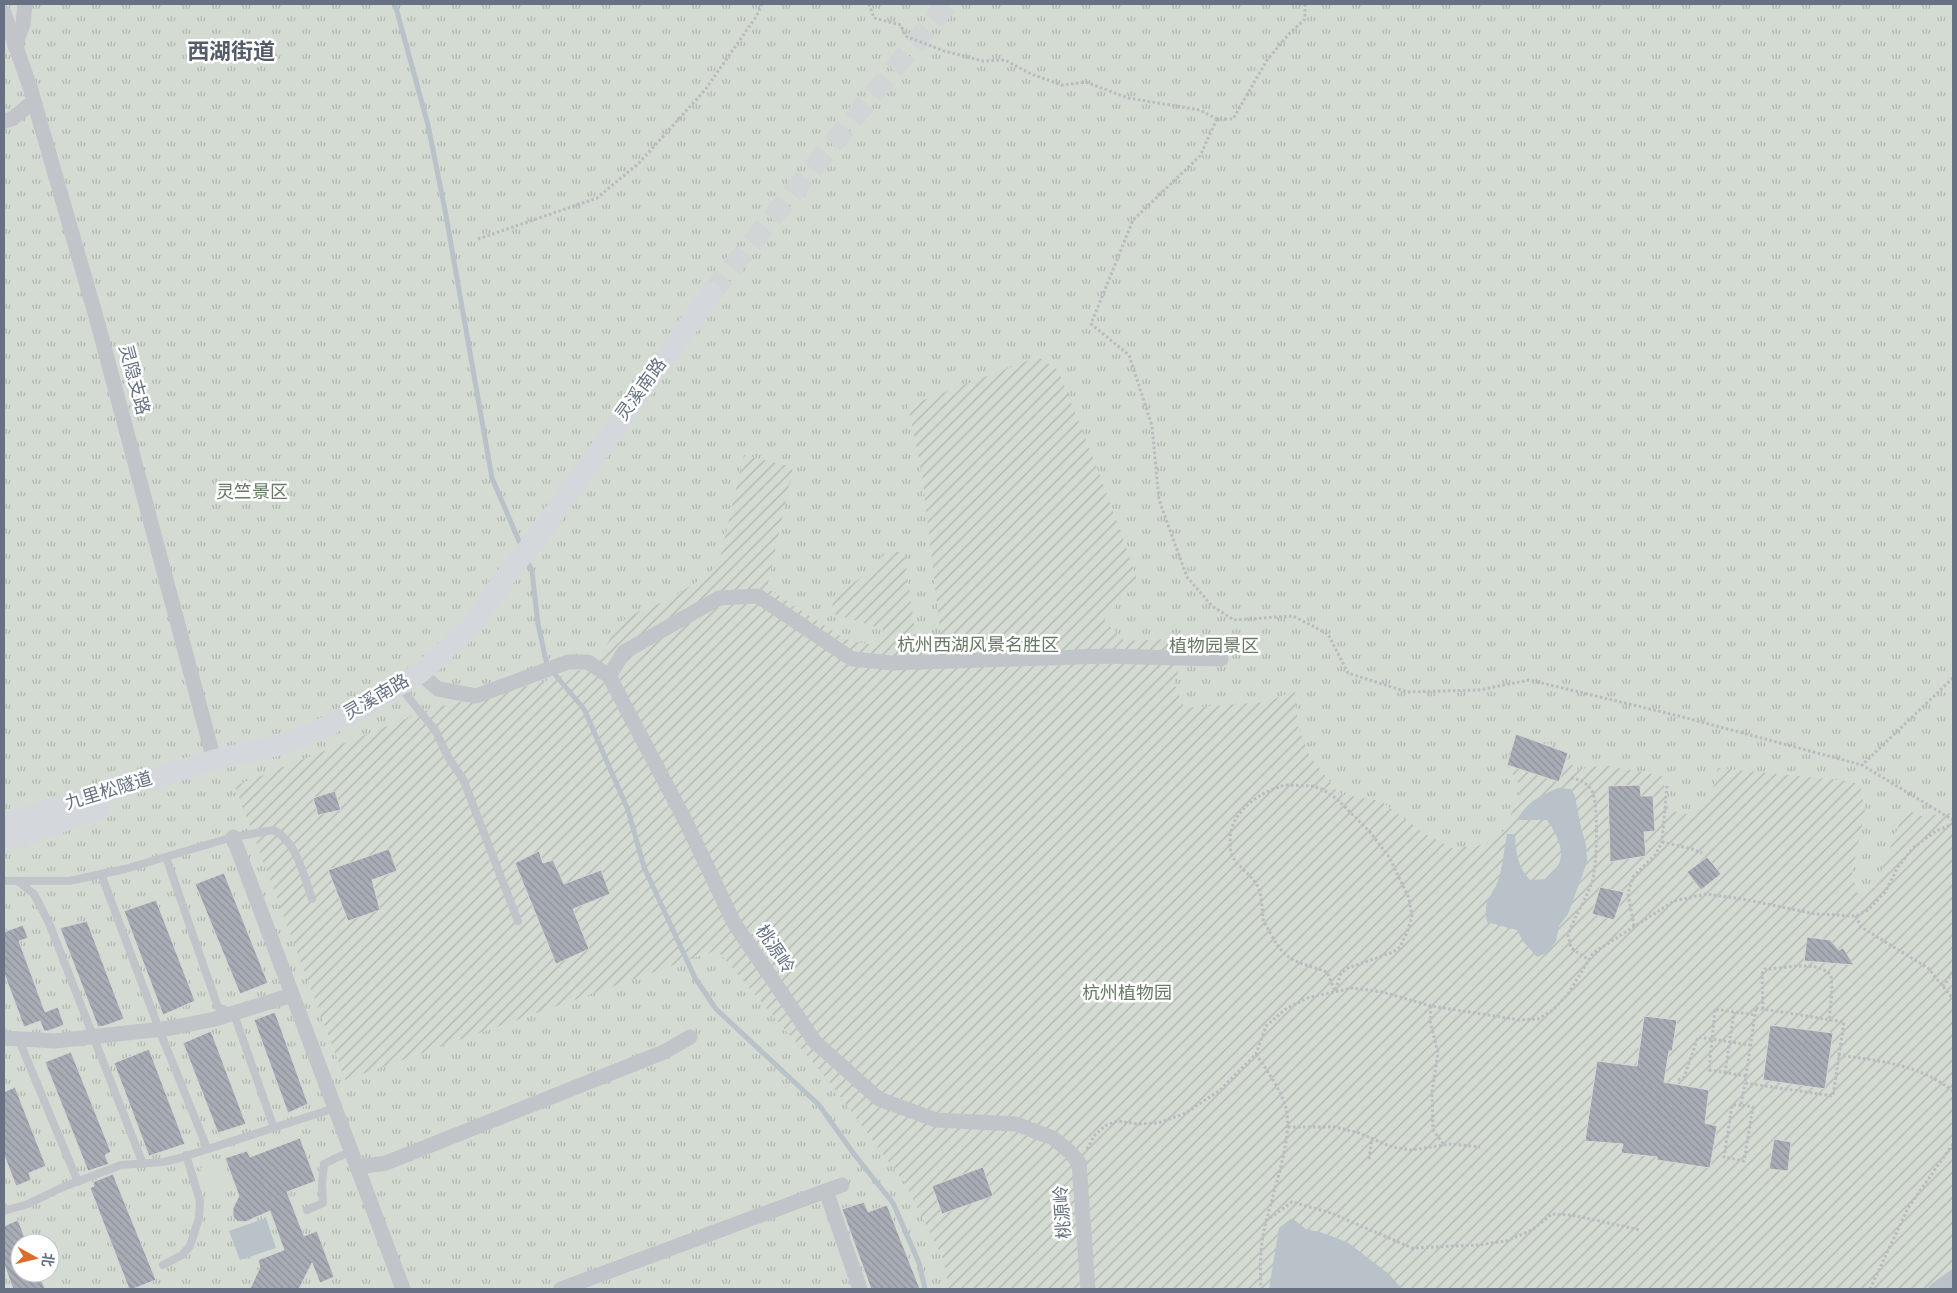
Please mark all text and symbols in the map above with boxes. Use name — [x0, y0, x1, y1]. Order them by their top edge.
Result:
district label: 西湖街道 — [187, 40, 275, 67]
street label: 灵隐支路 — [113, 342, 153, 418]
street label: 灵溪南路 — [612, 354, 672, 426]
park label: 灵竺景区 — [216, 482, 288, 505]
park label: 杭州西湖风景名胜区 — [897, 635, 1059, 658]
park label: 植物园景区 — [1169, 636, 1259, 659]
street label: 灵溪南路 — [340, 670, 414, 726]
street label: 九里松隧道 — [63, 768, 155, 816]
street label: 桃源岭 — [749, 921, 799, 979]
park label: 杭州植物园 — [1082, 983, 1172, 1006]
street label: 桃源岭 — [1051, 1184, 1077, 1240]
north arrow — [10, 1233, 60, 1283]
text: 北 — [37, 1251, 56, 1268]

